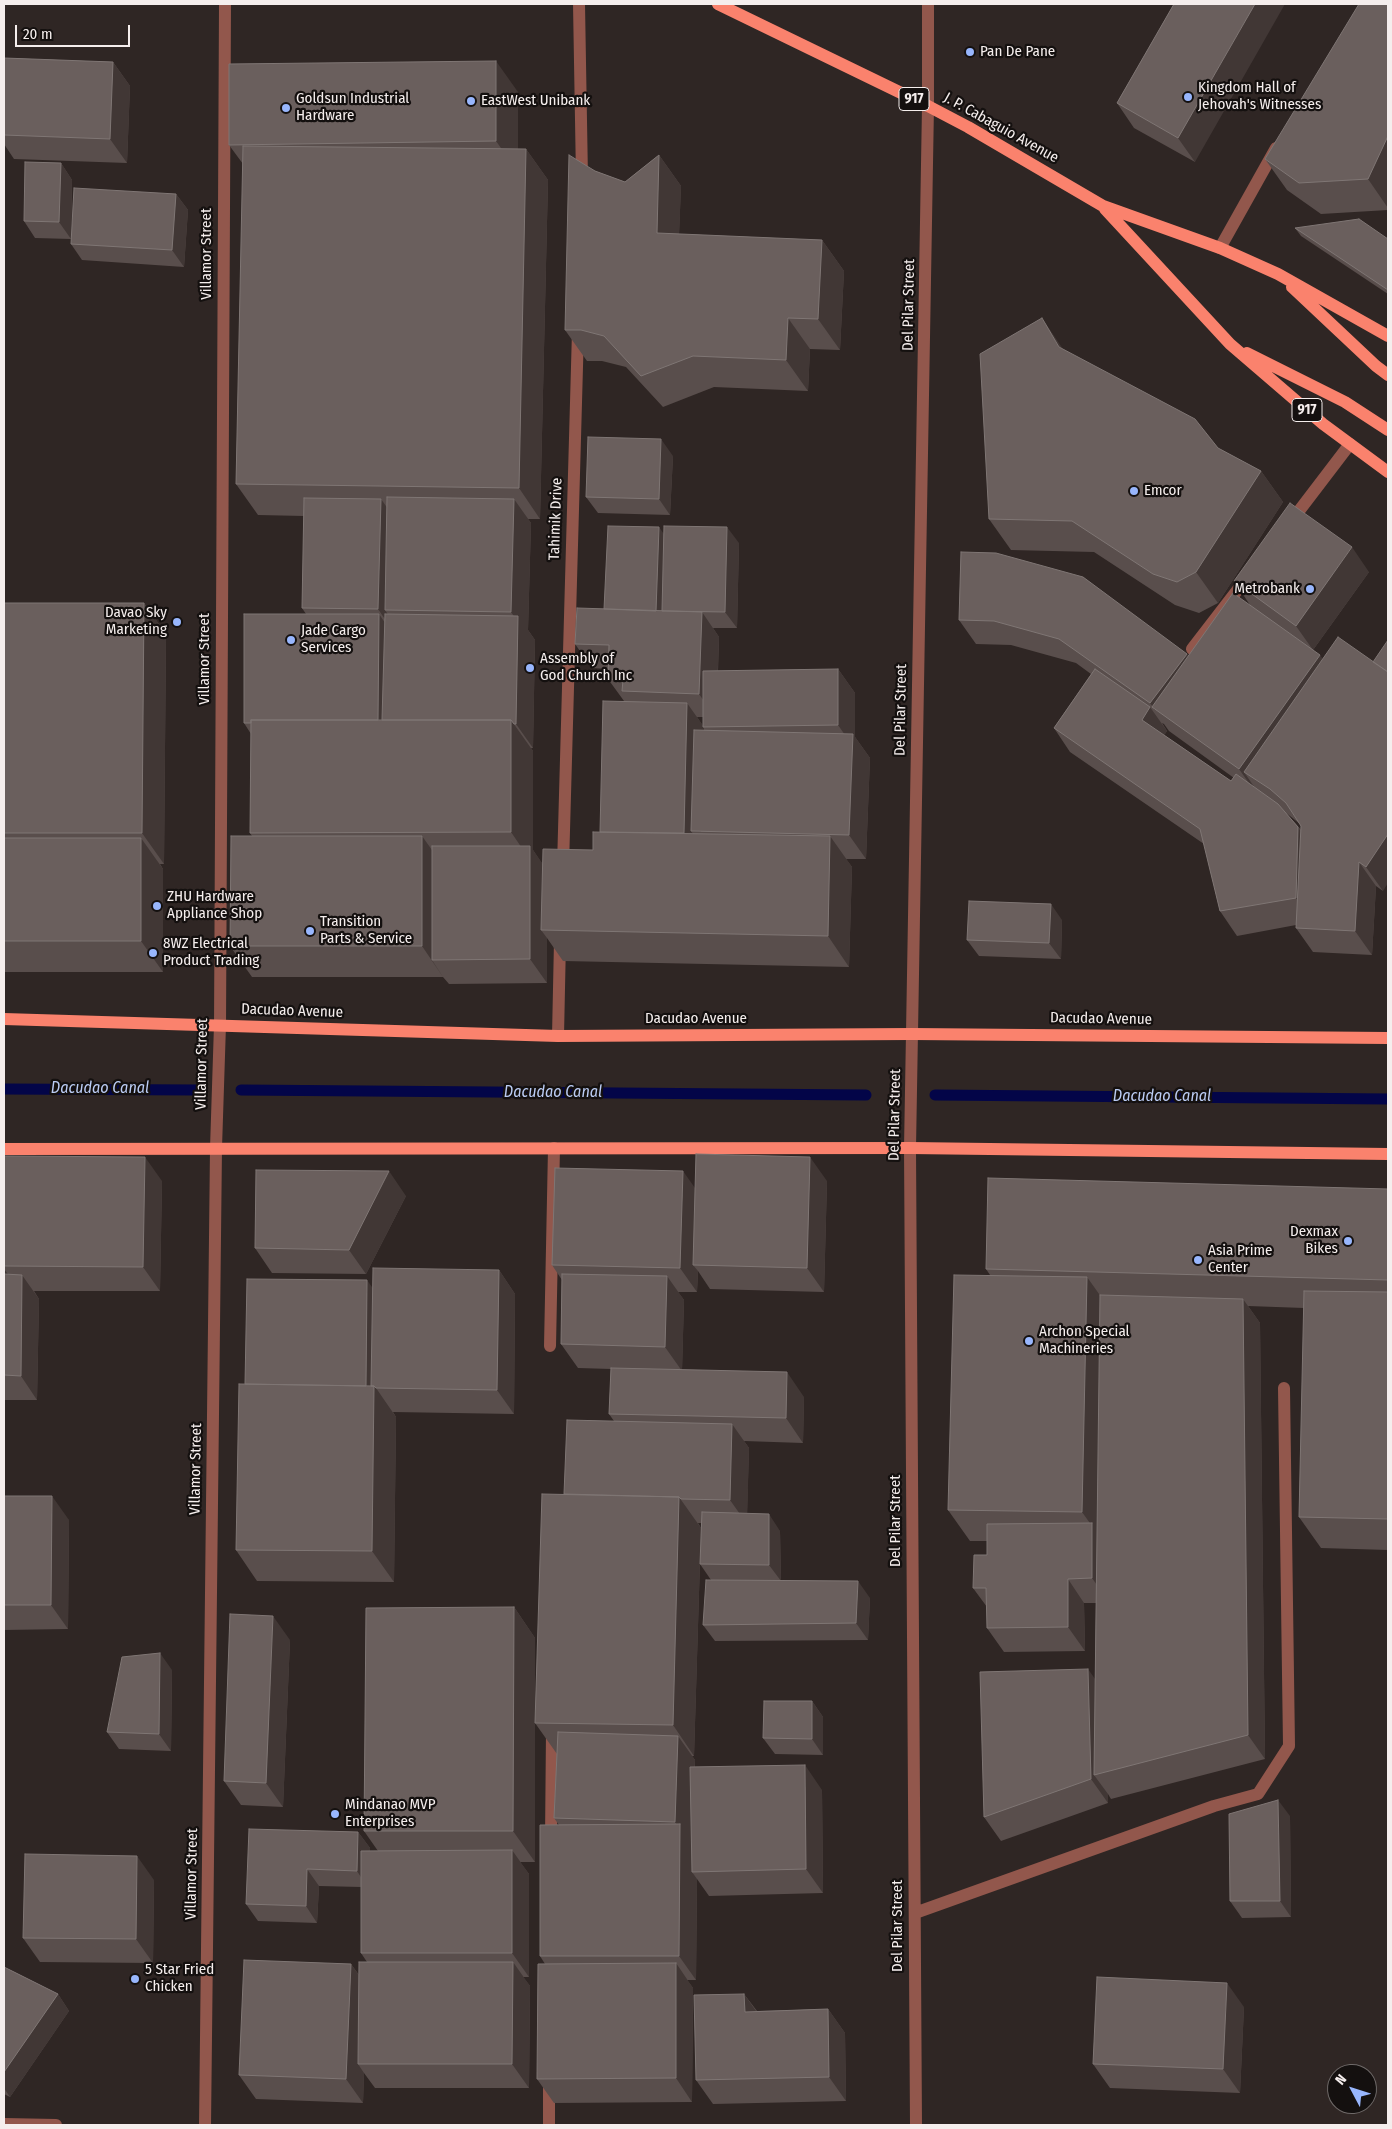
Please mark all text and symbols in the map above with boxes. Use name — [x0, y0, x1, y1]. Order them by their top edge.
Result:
scale bar — [18, 15, 132, 47]
text: 20 m — [23, 25, 53, 43]
place label: Pan De Pane — [980, 43, 1055, 61]
marker: Pan De Pane — [964, 46, 976, 58]
place label: Kingdom Hall of Jehovah's Witnesses — [1198, 79, 1321, 114]
road number: 917 — [899, 88, 929, 110]
street label: J. P. Cabaguio Avenue — [940, 89, 1062, 167]
place label: Goldsun Industrial Hardware — [296, 90, 409, 125]
marker: Kingdom Hall of Jehovah's Witnesses — [1182, 91, 1194, 103]
place label: EastWest Unibank — [481, 92, 590, 110]
marker: EastWest Unibank — [465, 95, 477, 107]
marker: Goldsun Industrial Hardware — [280, 102, 292, 114]
street label: Villamor Street — [198, 208, 216, 300]
street label: Del Pilar Street — [899, 259, 919, 351]
road number: 917 — [1292, 398, 1322, 422]
street label: Tahimik Drive — [546, 477, 566, 561]
place label: Emcor — [1144, 482, 1182, 500]
marker: Emcor — [1128, 485, 1140, 497]
place label: Metrobank — [1234, 580, 1300, 598]
marker: Metrobank — [1304, 583, 1316, 595]
place label: Davao Sky Marketing — [105, 604, 167, 639]
street label: Villamor Street — [196, 613, 214, 705]
marker: Davao Sky Marketing — [171, 616, 183, 628]
place label: Jade Cargo Services — [301, 622, 366, 657]
marker: Jade Cargo Services — [285, 634, 297, 646]
place label: Assembly of God Church Inc — [540, 650, 632, 685]
marker: Assembly of God Church Inc — [524, 662, 536, 674]
street label: Del Pilar Street — [891, 664, 911, 756]
place label: ZHU Hardware Appliance Shop — [167, 888, 262, 923]
marker: ZHU Hardware Appliance Shop — [151, 900, 163, 912]
place label: Transition Parts & Service — [320, 913, 412, 948]
marker: Transition Parts & Service — [304, 925, 316, 937]
place label: 8WZ Electrical Product Trading — [163, 935, 259, 970]
marker: 8WZ Electrical Product Trading — [147, 947, 159, 959]
street label: Dacudao Avenue — [241, 1000, 343, 1022]
street label: Dacudao Avenue — [1050, 1009, 1152, 1029]
street label: Dacudao Avenue — [645, 1010, 747, 1028]
street label: Villamor Street — [192, 1018, 212, 1110]
street label: Del Pilar Street — [885, 1069, 905, 1161]
water label: Dacudao Canal — [51, 1079, 149, 1099]
water label: Dacudao Canal — [504, 1083, 602, 1103]
water label: Dacudao Canal — [1113, 1087, 1211, 1107]
place label: Dexmax Bikes — [1290, 1223, 1338, 1258]
marker: Dexmax Bikes — [1342, 1235, 1354, 1247]
place label: Asia Prime Center — [1208, 1242, 1272, 1277]
marker: Asia Prime Center — [1192, 1254, 1204, 1266]
place label: Archon Special Machineries — [1039, 1323, 1130, 1358]
marker: Archon Special Machineries — [1023, 1335, 1035, 1347]
street label: Villamor Street — [186, 1423, 206, 1515]
street label: Del Pilar Street — [887, 1475, 905, 1567]
place label: Mindanao MVP Enterprises — [345, 1796, 435, 1831]
marker: Mindanao MVP Enterprises — [329, 1808, 341, 1820]
street label: Villamor Street — [182, 1828, 202, 1920]
street label: Del Pilar Street — [889, 1880, 907, 1972]
place label: 5 Star Fried Chicken — [145, 1961, 214, 1996]
marker: 5 Star Fried Chicken — [129, 1973, 141, 1985]
north arrow — [1327, 2064, 1377, 2114]
text: N — [1332, 2071, 1350, 2088]

